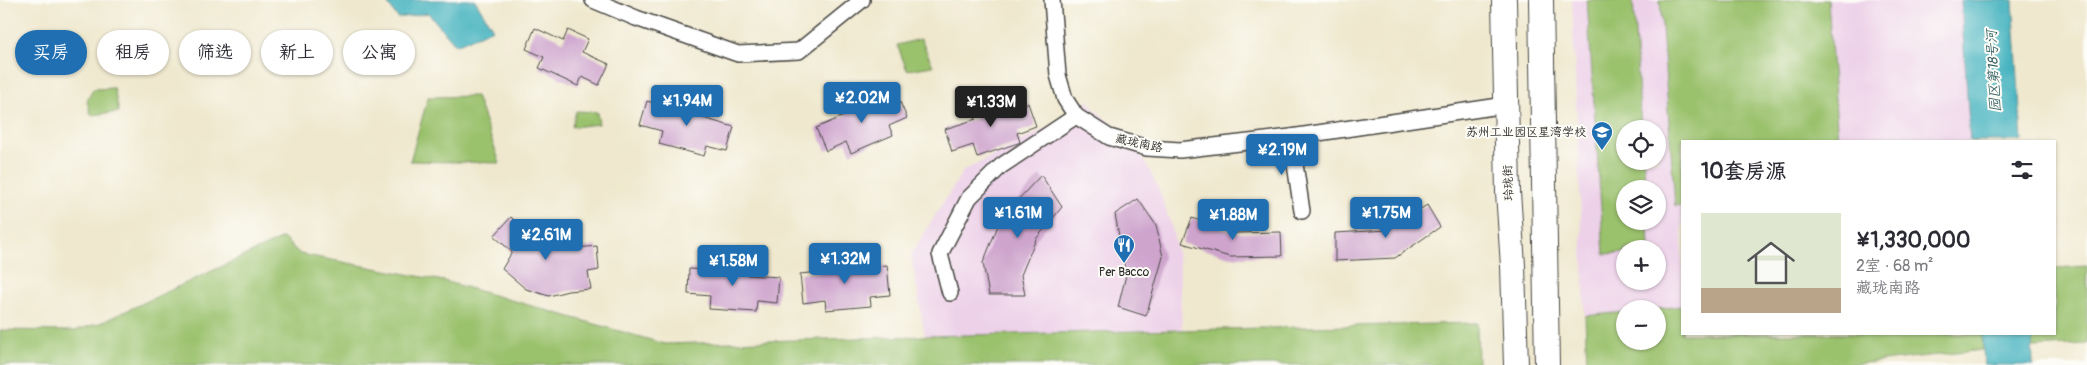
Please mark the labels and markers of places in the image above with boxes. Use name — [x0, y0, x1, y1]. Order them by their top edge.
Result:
pin: ¥2.02M — [821, 82, 903, 124]
pin: ¥1.94M — [646, 84, 728, 127]
pin: ¥1.33M — [950, 86, 1032, 128]
school or university icon: 苏州工业园区星湾学校 — [1590, 120, 1614, 151]
place label: 苏州工业园区星湾学校 — [1466, 125, 1586, 140]
pin: ¥2.19M — [1241, 134, 1323, 176]
pin: ¥1.61M — [977, 196, 1059, 239]
pin: ¥1.75M — [1345, 196, 1427, 239]
pin: ¥1.88M — [1192, 198, 1274, 241]
pin: ¥2.61M — [505, 218, 587, 261]
restaurant icon: Per Bacco — [1112, 233, 1136, 264]
pin: ¥1.32M — [804, 242, 886, 285]
pin: ¥1.58M — [692, 244, 774, 287]
place label: Per Bacco — [1099, 265, 1150, 280]

